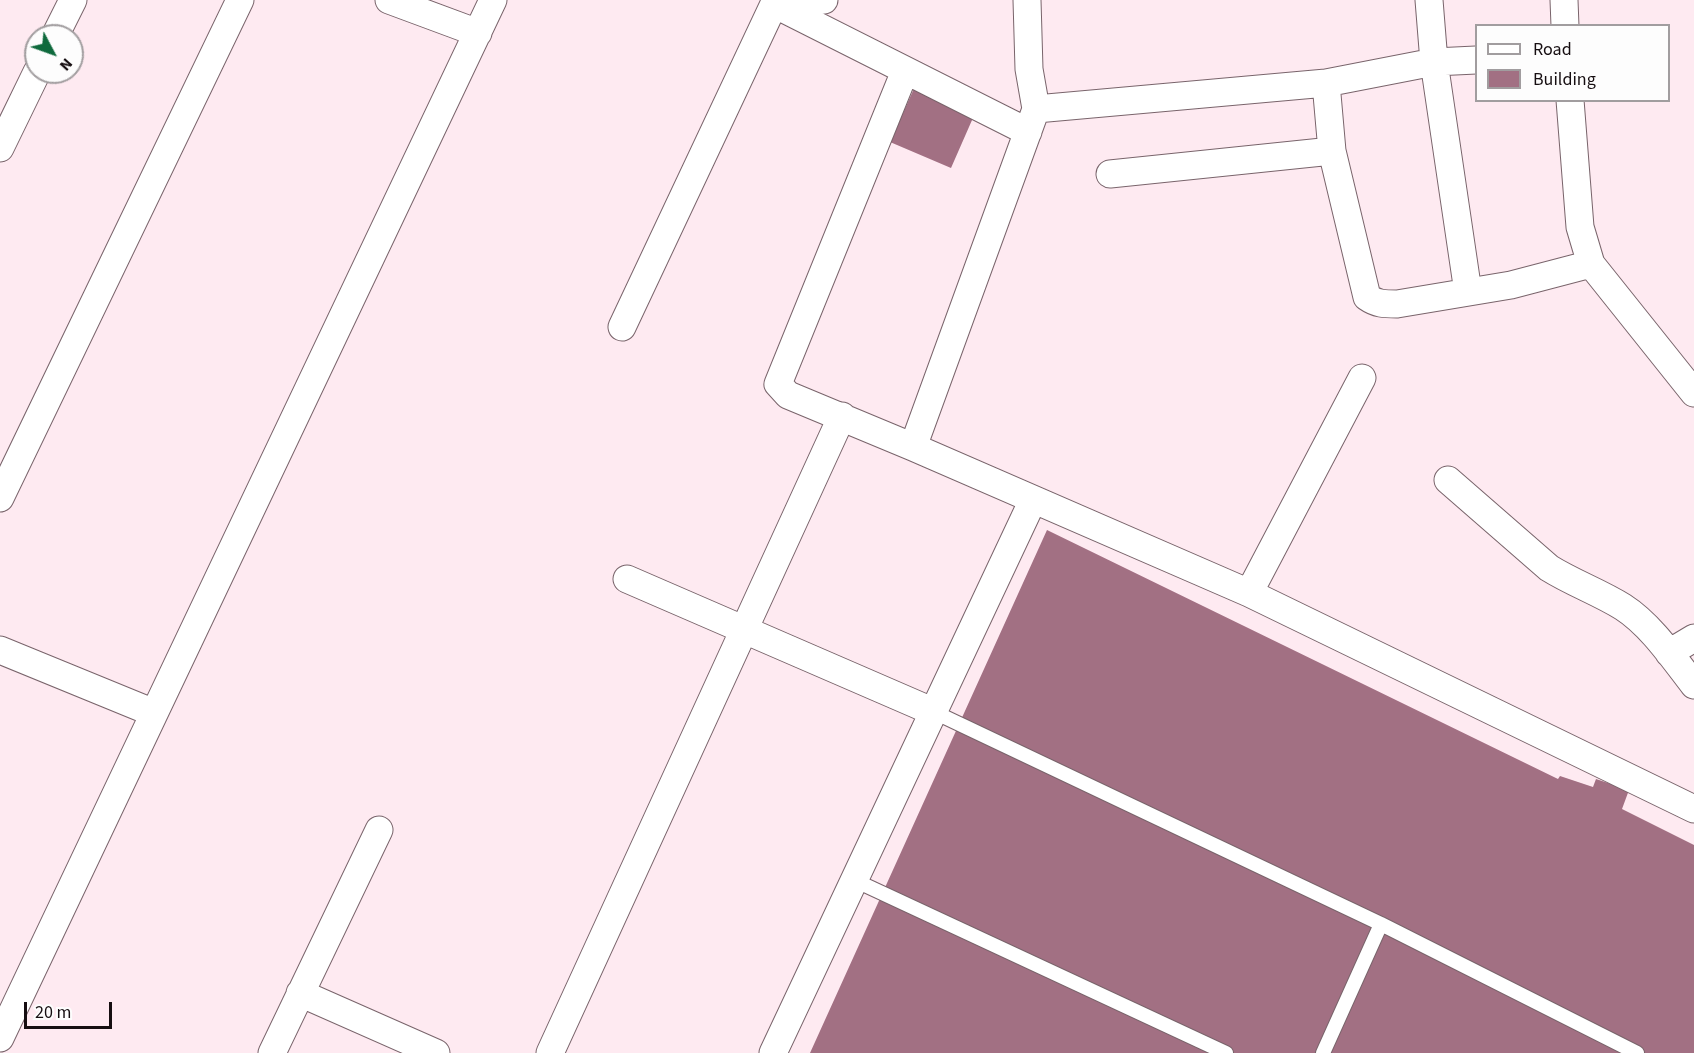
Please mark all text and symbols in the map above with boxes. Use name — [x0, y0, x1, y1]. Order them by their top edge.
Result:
north arrow — [24, 24, 84, 84]
legend — [1475, 24, 1670, 102]
text: Road — [1533, 37, 1572, 62]
text: N — [54, 53, 78, 76]
text: Building — [1533, 67, 1596, 92]
scale bar — [27, 990, 116, 1028]
text: 20 m — [35, 1000, 71, 1025]

